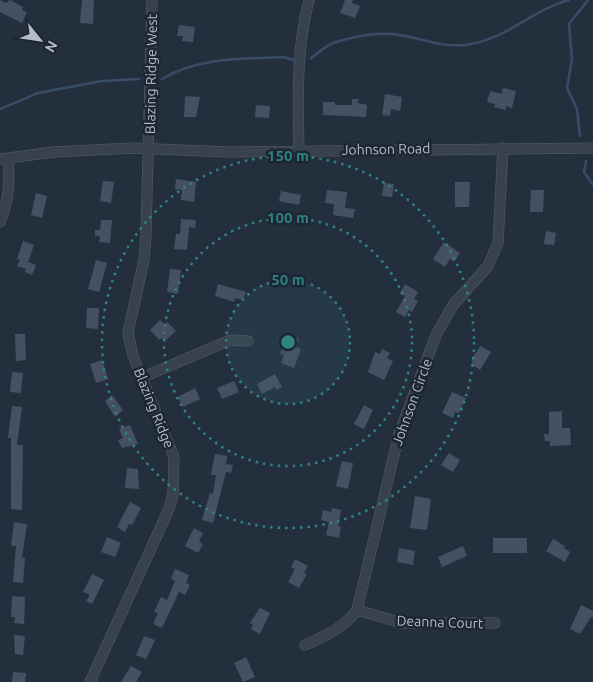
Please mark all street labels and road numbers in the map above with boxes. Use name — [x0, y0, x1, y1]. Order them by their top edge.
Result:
street label: Blazing Ridge West — [142, 13, 160, 134]
street label: Johnson Road — [341, 140, 431, 158]
street label: Johnson Circle — [389, 356, 435, 448]
street label: Blazing Ridge — [131, 366, 177, 450]
street label: Deanna Court — [396, 612, 484, 632]

